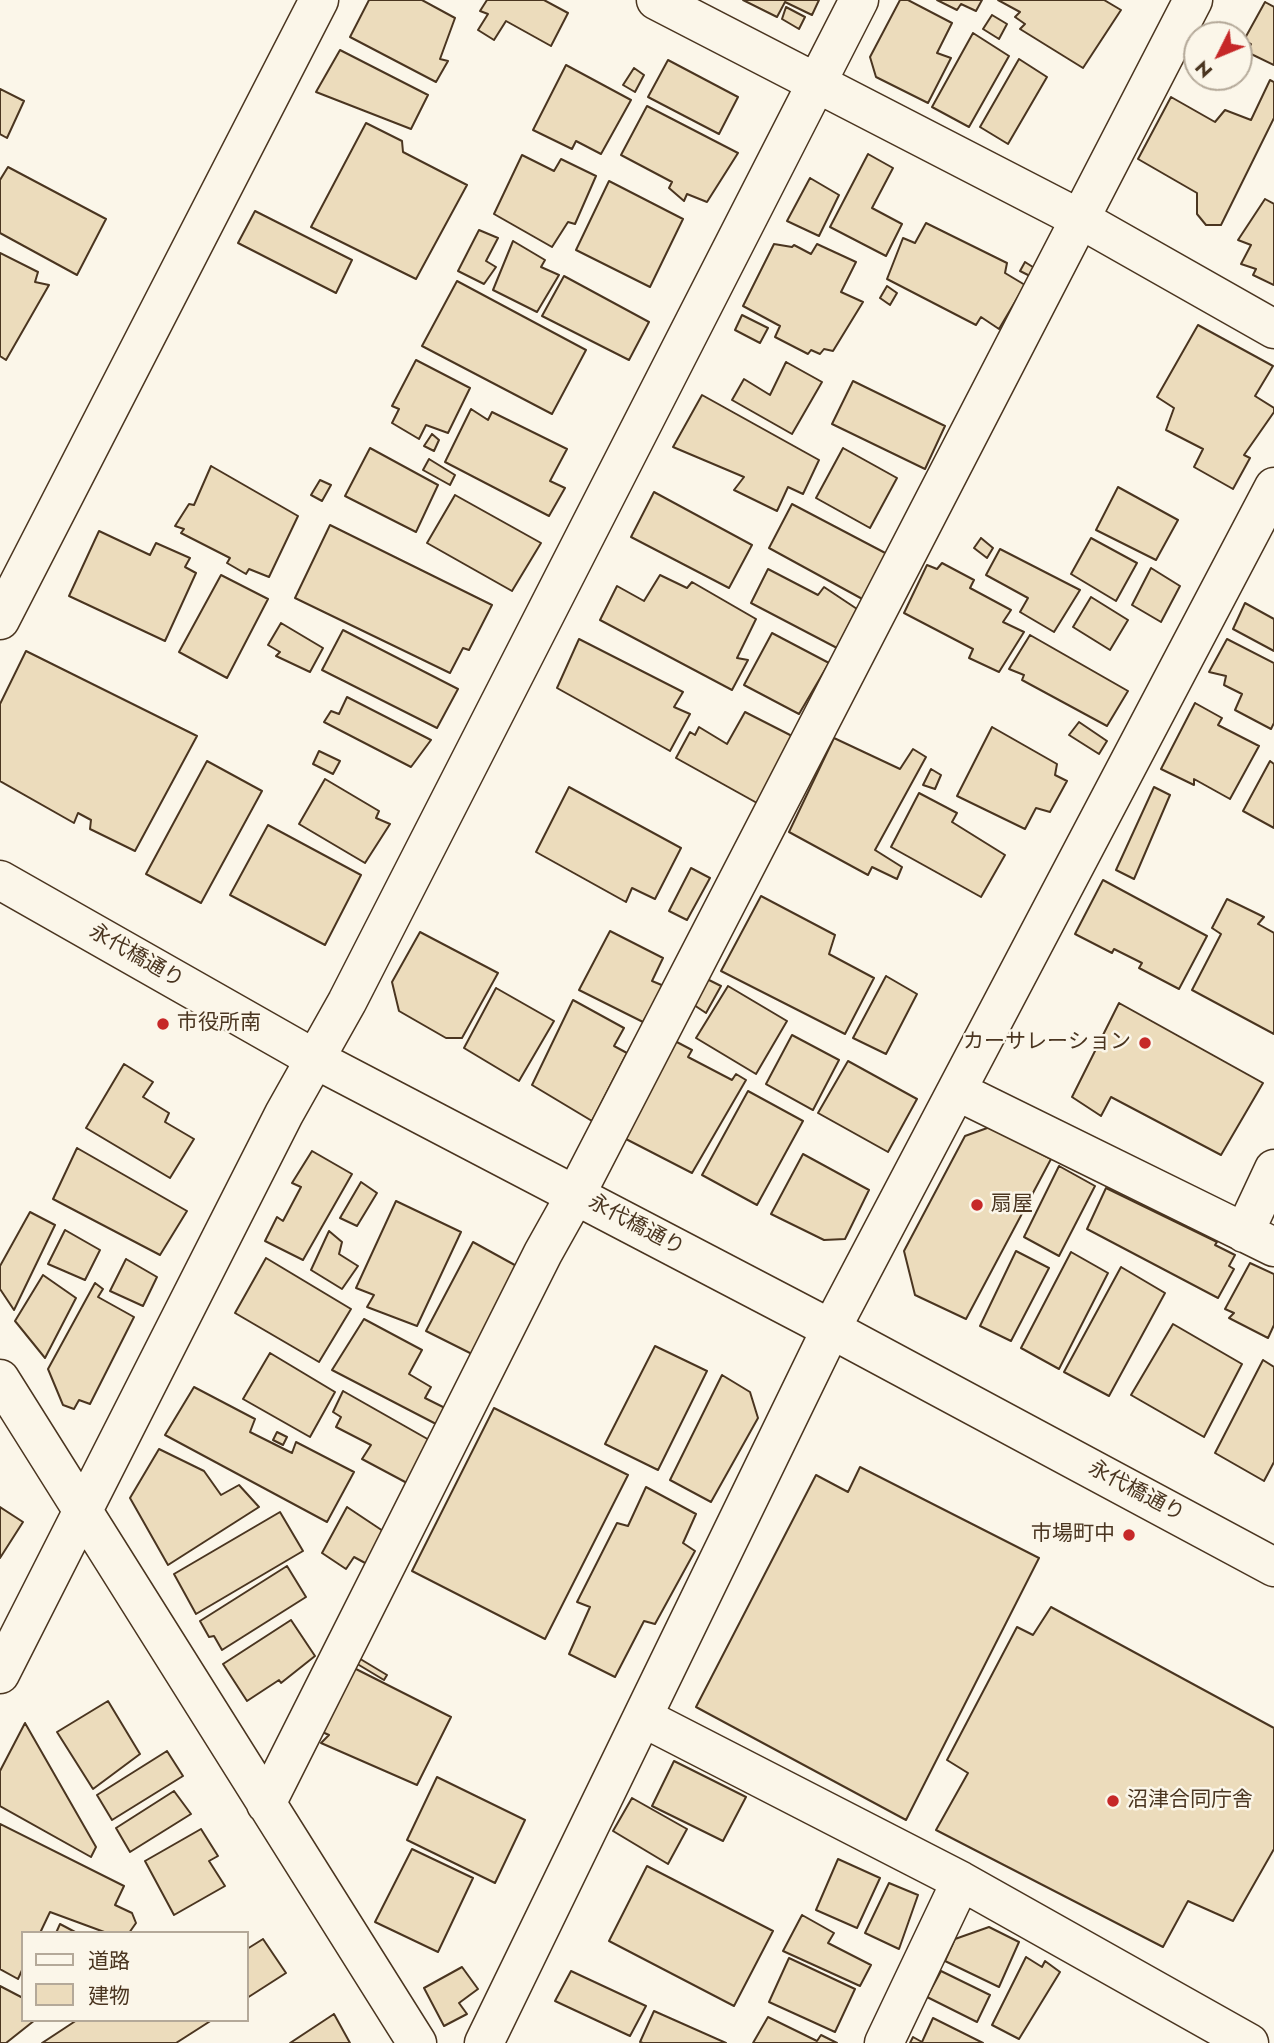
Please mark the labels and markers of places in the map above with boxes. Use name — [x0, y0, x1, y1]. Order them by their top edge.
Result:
place label: 市役所南 — [177, 1011, 261, 1037]
marker: 市役所南 — [155, 1016, 171, 1032]
place label: カーサレーション — [963, 1030, 1131, 1056]
marker: カーサレーション — [1137, 1035, 1153, 1051]
place label: 扇屋 — [991, 1192, 1033, 1218]
marker: 扇屋 — [969, 1197, 985, 1213]
place label: 市場町中 — [1031, 1522, 1115, 1548]
marker: 市場町中 — [1121, 1527, 1137, 1543]
place label: 沼津合同庁舎 — [1127, 1788, 1253, 1814]
marker: 沼津合同庁舎 — [1105, 1793, 1121, 1809]

